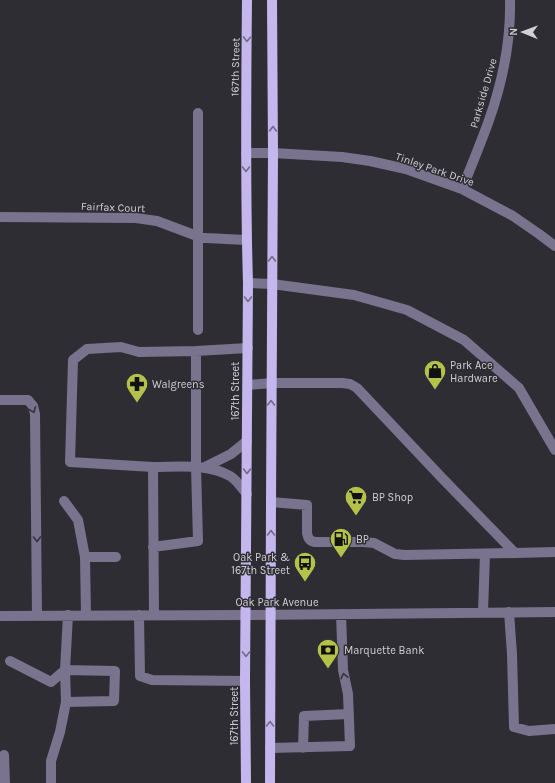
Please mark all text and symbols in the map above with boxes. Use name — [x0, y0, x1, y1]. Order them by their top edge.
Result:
north arrow — [503, 12, 543, 52]
text: N — [507, 28, 520, 36]
one-way arrow — [243, 36, 251, 42]
street label: 167th Street — [228, 38, 243, 96]
street label: Parkside Drive — [467, 56, 500, 129]
one-way arrow — [269, 126, 277, 132]
street label: Tinley Park Drive — [394, 150, 476, 189]
one-way arrow — [242, 166, 250, 172]
street label: Fairfax Court — [81, 200, 145, 215]
one-way arrow — [268, 256, 276, 262]
one-way arrow — [244, 296, 252, 302]
shop icon: Park Ace Hardware — [422, 358, 448, 391]
place label: Park Ace Hardware — [450, 359, 498, 385]
street label: 167th Street — [229, 362, 242, 420]
pharmacy icon: Walgreens — [124, 371, 150, 404]
place label: Walgreens — [152, 378, 205, 391]
one-way arrow — [267, 400, 276, 406]
one-way arrow — [28, 406, 36, 413]
one-way arrow — [243, 468, 251, 474]
supermarket icon: BP Shop — [343, 484, 369, 517]
place label: BP Shop — [372, 491, 413, 504]
fuel station icon: BP — [328, 526, 354, 559]
one-way arrow — [267, 530, 275, 536]
place label: BP — [356, 533, 369, 546]
one-way arrow — [32, 536, 41, 542]
bus stop icon: Oak Park & 167th Street — [292, 550, 318, 583]
place label: Oak Park & 167th Street — [231, 551, 290, 577]
street label: Oak Park Avenue — [235, 596, 319, 609]
bank icon: Marquette Bank — [315, 637, 341, 670]
place label: Marquette Bank — [344, 644, 424, 657]
one-way arrow — [242, 651, 250, 657]
one-way arrow — [341, 673, 349, 679]
street label: 167th Street — [228, 687, 241, 745]
one-way arrow — [266, 721, 274, 727]

